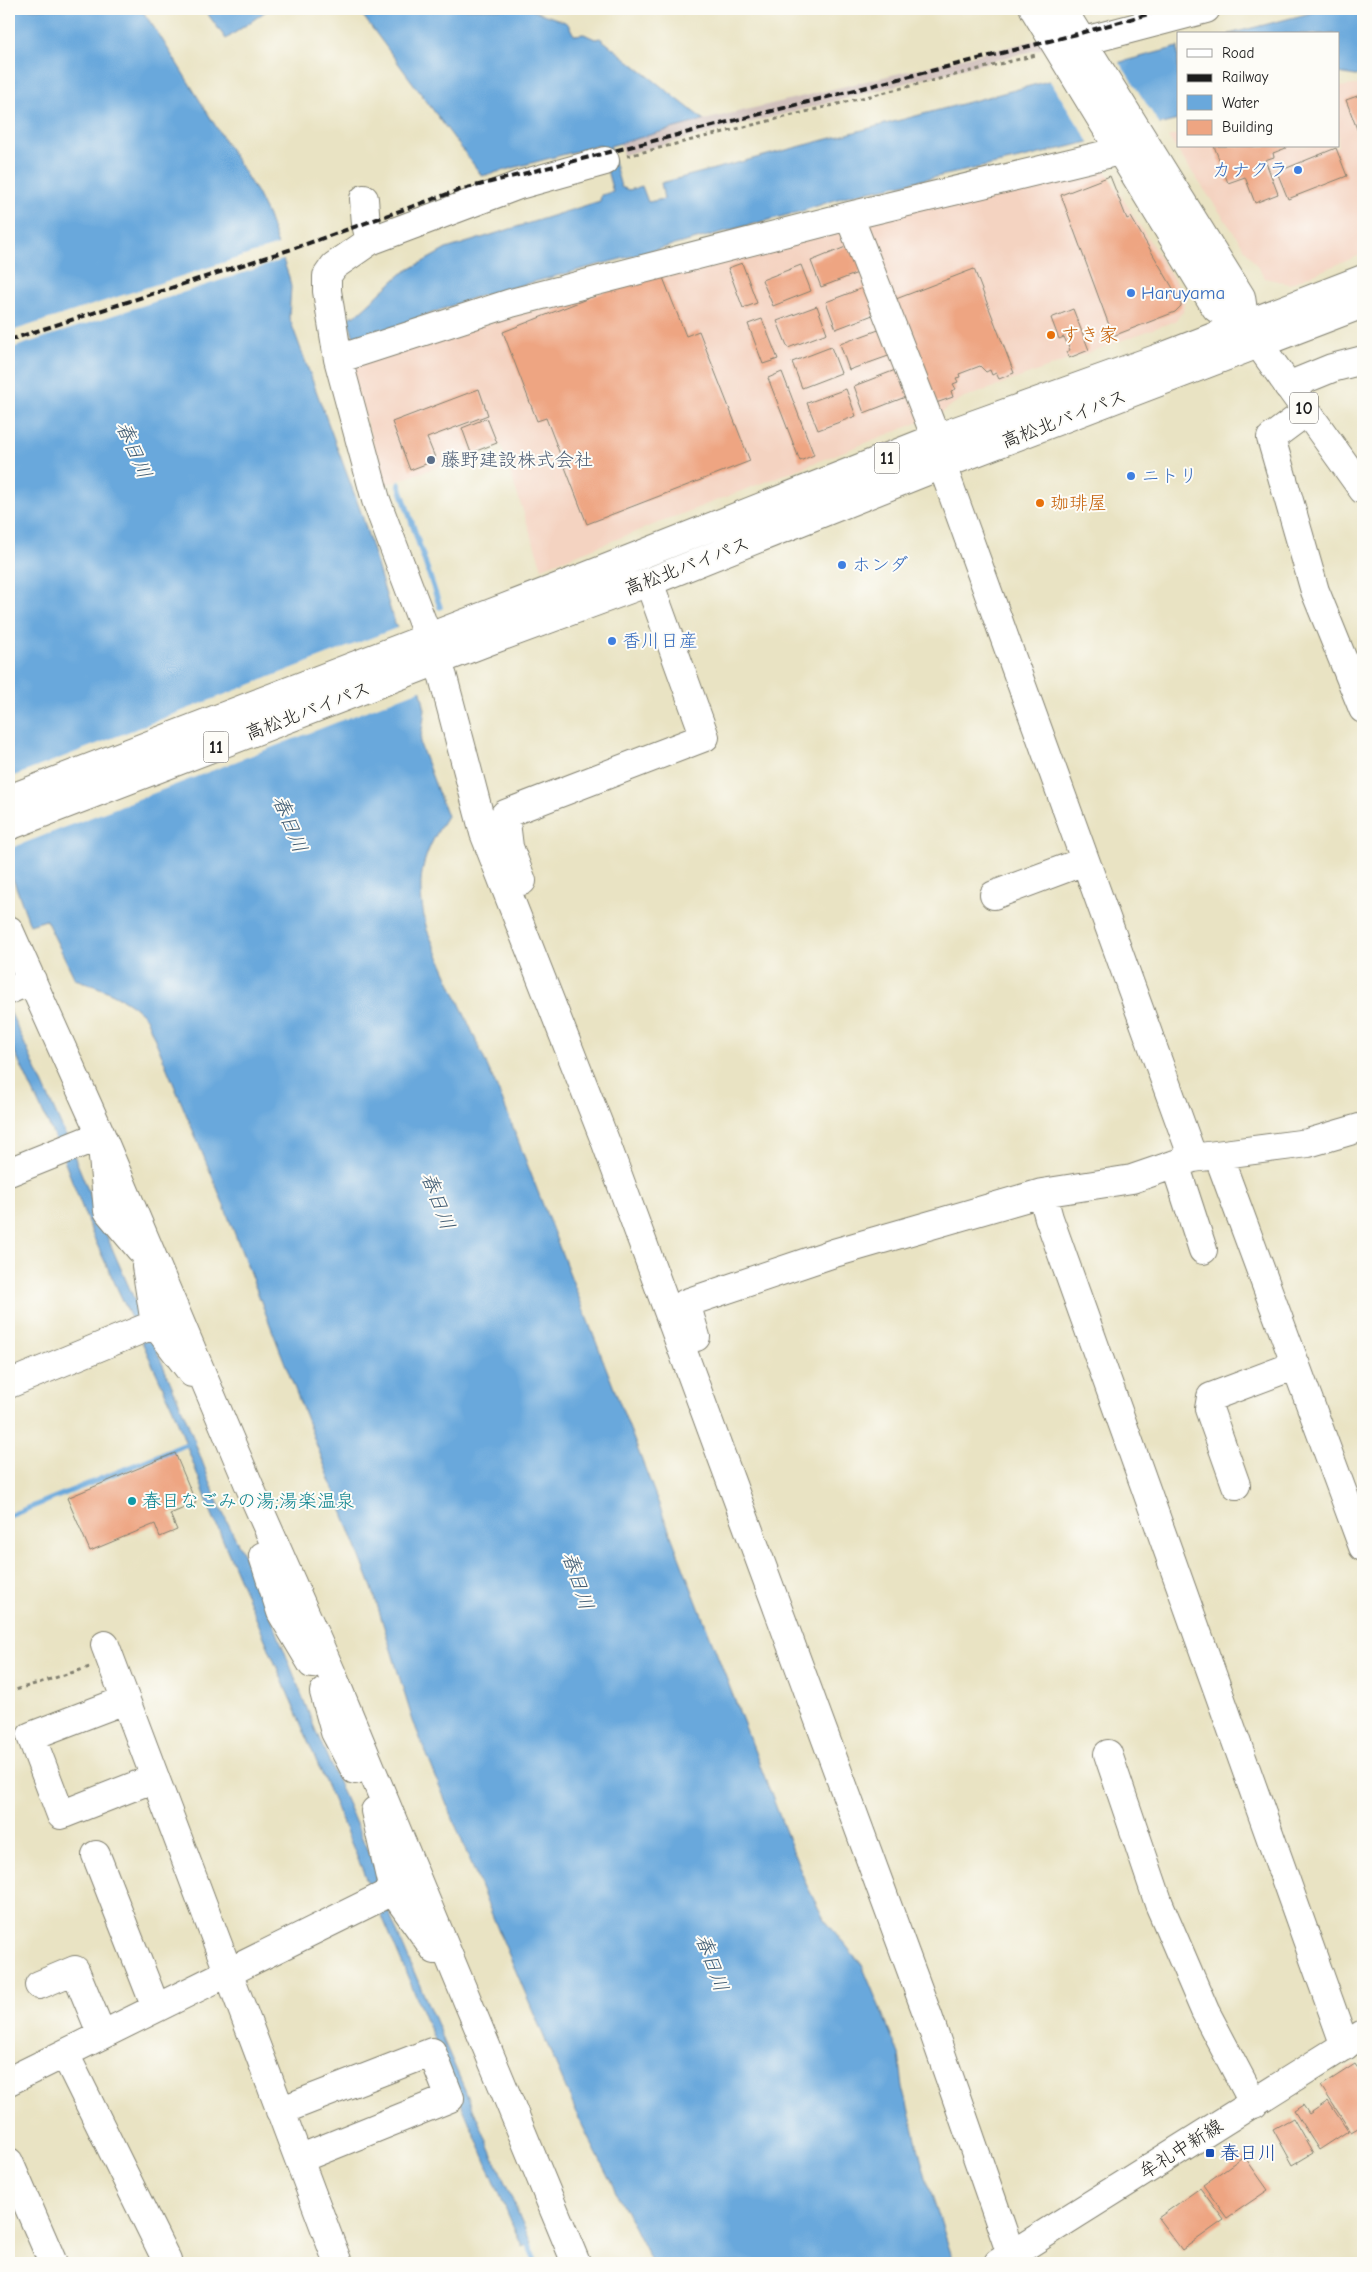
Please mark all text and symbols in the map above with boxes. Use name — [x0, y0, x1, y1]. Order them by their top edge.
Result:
legend — [1177, 32, 1340, 148]
text: Road — [1222, 44, 1254, 62]
text: Railway — [1222, 68, 1269, 86]
text: Water — [1222, 94, 1259, 112]
text: Building — [1222, 118, 1273, 136]
place label: カナクラ — [1212, 159, 1288, 181]
marker: カナクラ — [1292, 164, 1304, 176]
place label: Haruyama — [1141, 282, 1225, 304]
marker: Haruyama — [1125, 287, 1137, 299]
place label: すき家 — [1061, 324, 1118, 346]
marker: すき家 — [1045, 329, 1057, 341]
street label: 高松北バイパス — [998, 385, 1130, 453]
road number: 10 — [1290, 392, 1318, 423]
water label: 春日川 — [112, 418, 156, 482]
road number: 11 — [874, 442, 900, 473]
place label: 藤野建設株式会社 — [441, 449, 593, 471]
marker: 藤野建設株式会社 — [425, 454, 437, 466]
place label: ニトリ — [1141, 465, 1198, 487]
marker: ニトリ — [1125, 470, 1137, 482]
place label: 珈琲屋 — [1050, 492, 1107, 514]
marker: 珈琲屋 — [1034, 497, 1046, 509]
street label: 高松北バイパス — [621, 532, 753, 600]
place label: ホンダ — [852, 554, 908, 576]
marker: ホンダ — [836, 559, 848, 571]
place label: 香川日産 — [622, 630, 698, 652]
marker: 香川日産 — [606, 635, 618, 647]
street label: 高松北バイパス — [242, 677, 374, 745]
road number: 11 — [204, 732, 228, 762]
water label: 春日川 — [268, 792, 312, 856]
water label: 春日川 — [417, 1169, 459, 1233]
place label: 春日なごみの湯;湯楽温泉 — [142, 1490, 355, 1512]
marker: 春日なごみの湯;湯楽温泉 — [126, 1495, 138, 1507]
water label: 春日川 — [558, 1549, 598, 1613]
water label: 春日川 — [691, 1931, 733, 1995]
street label: 牟礼中新線 — [1135, 2114, 1227, 2184]
place label: 春日川 — [1220, 2142, 1277, 2164]
marker: 春日川 — [1204, 2147, 1216, 2159]

